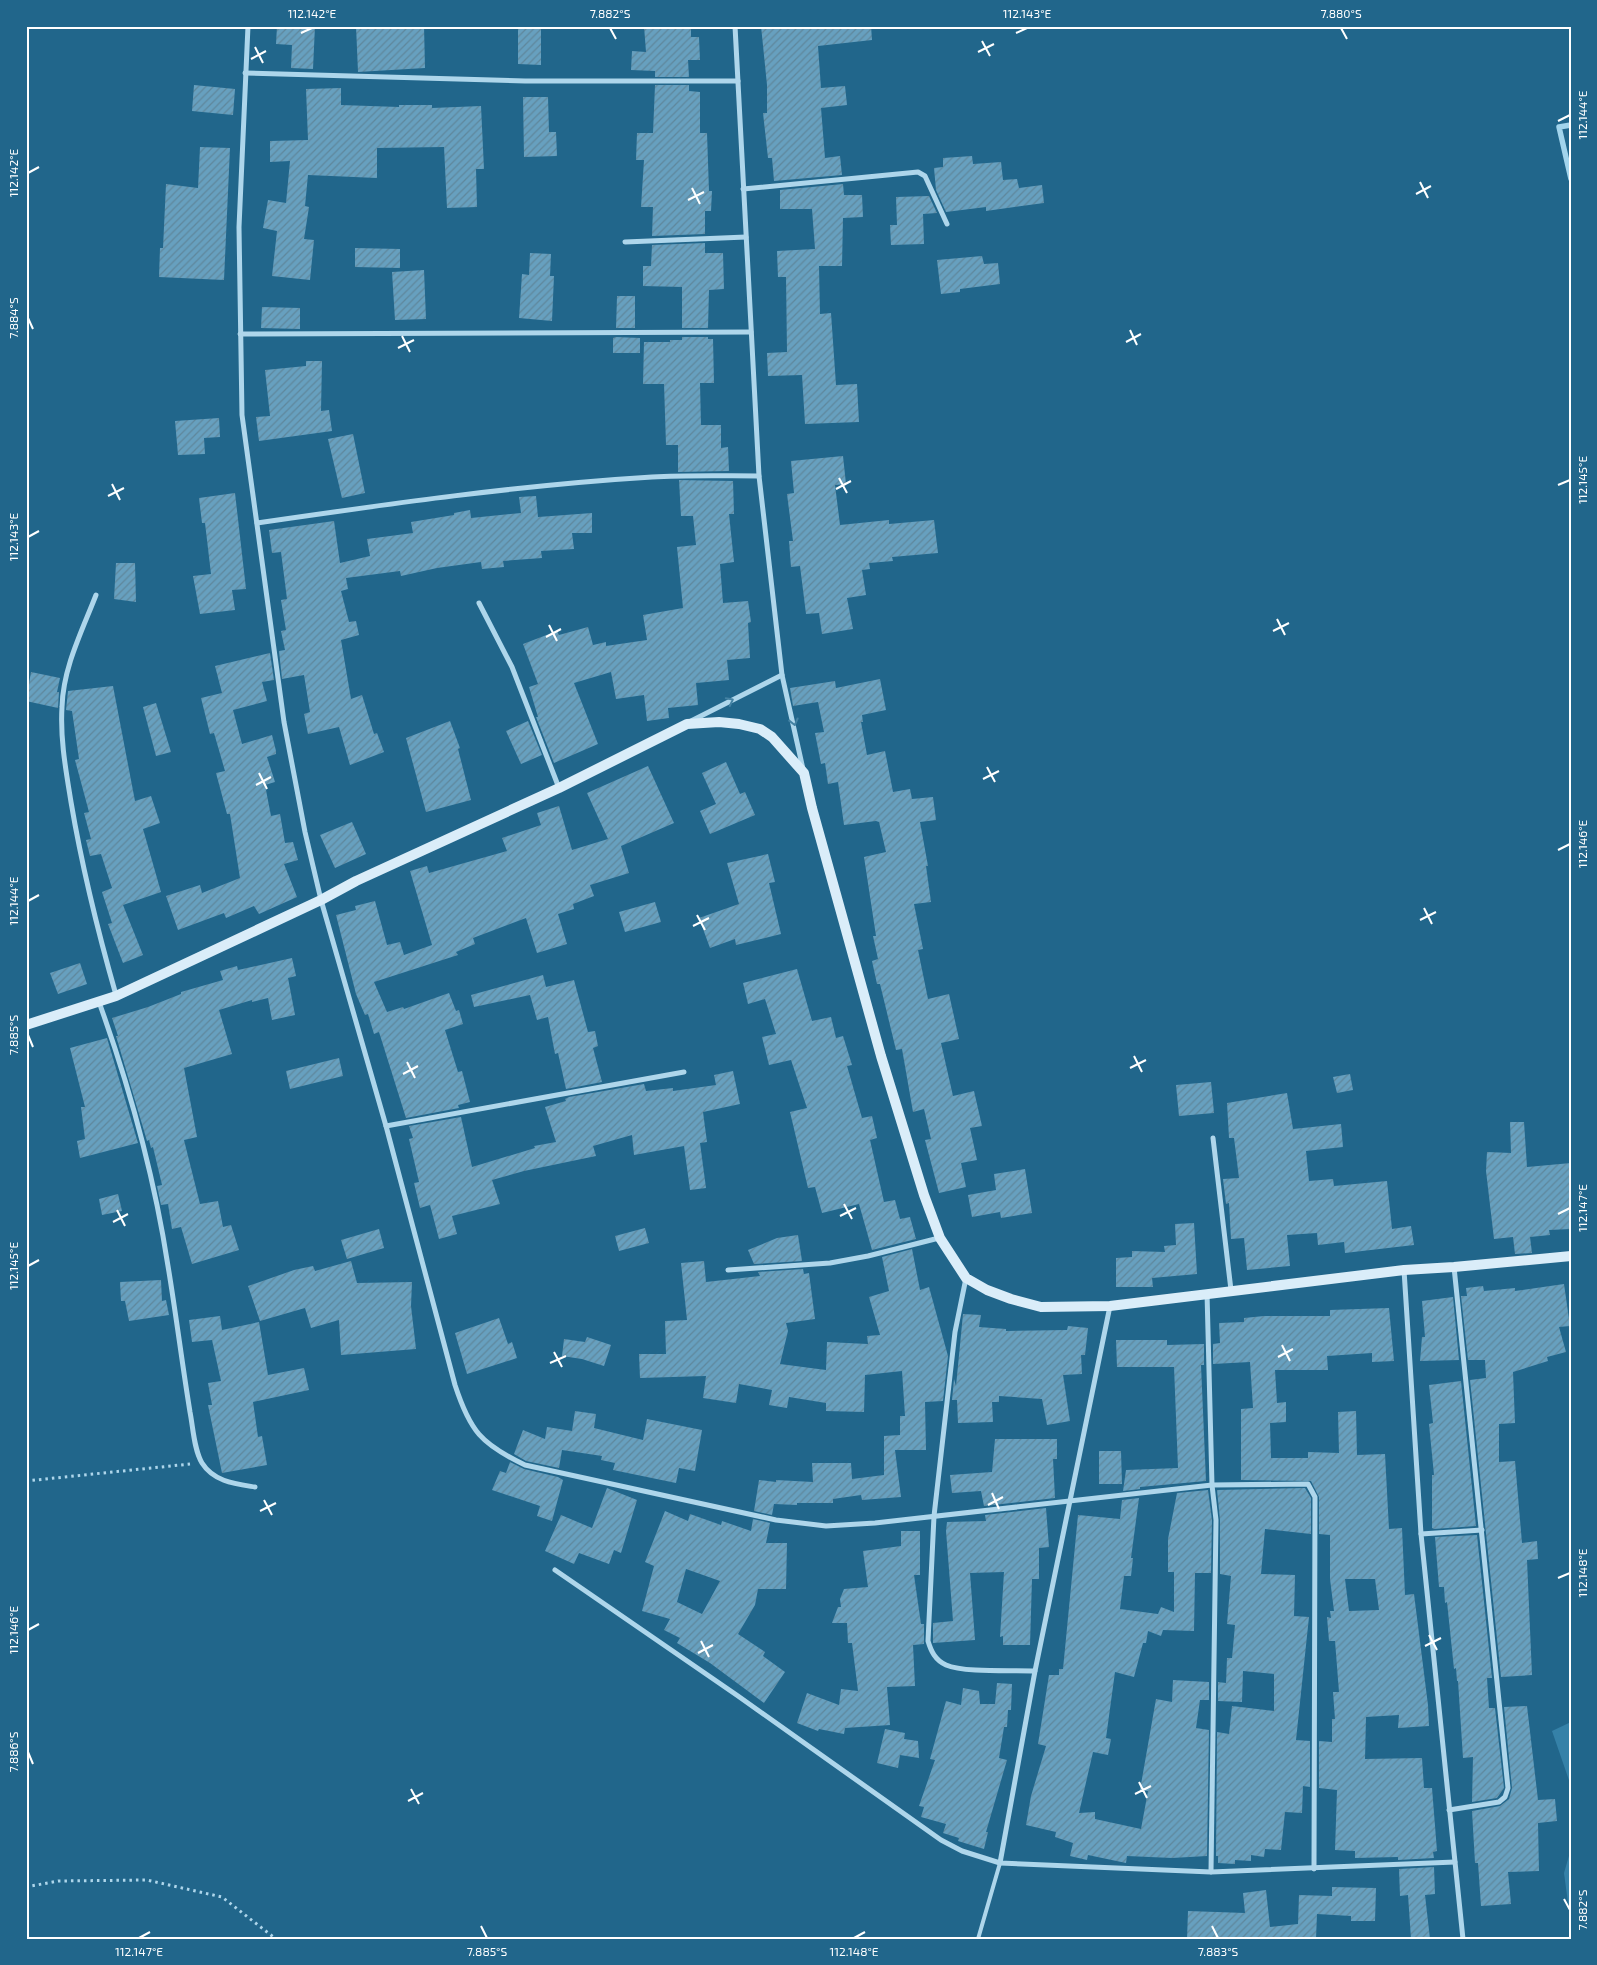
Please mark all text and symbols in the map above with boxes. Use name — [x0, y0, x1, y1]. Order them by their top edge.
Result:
text: 112.142°E — [288, 6, 337, 20]
text: 7.882°S — [590, 6, 631, 20]
text: 112.143°E — [1003, 6, 1051, 20]
text: 7.880°S — [1320, 6, 1362, 20]
text: 112.144°E — [1575, 90, 1589, 140]
text: 112.142°E — [6, 148, 20, 197]
text: 7.884°S — [6, 297, 20, 339]
text: 112.145°E — [1575, 456, 1589, 504]
text: 112.143°E — [6, 513, 20, 561]
one-way arrow — [725, 697, 734, 707]
one-way arrow — [788, 717, 798, 725]
text: 112.146°E — [1575, 819, 1589, 868]
text: 112.144°E — [6, 876, 20, 926]
text: 7.885°S — [6, 1015, 20, 1055]
text: 112.147°E — [1575, 1184, 1589, 1232]
text: 112.145°E — [6, 1242, 20, 1290]
text: 112.148°E — [1575, 1548, 1589, 1598]
text: 112.146°E — [6, 1605, 20, 1654]
text: 7.886°S — [6, 1731, 20, 1772]
text: 7.882°S — [1575, 1889, 1589, 1930]
text: 112.147°E — [115, 1944, 163, 1958]
text: 7.885°S — [467, 1944, 507, 1958]
text: 112.148°E — [829, 1944, 879, 1958]
text: 7.883°S — [1198, 1944, 1239, 1958]

